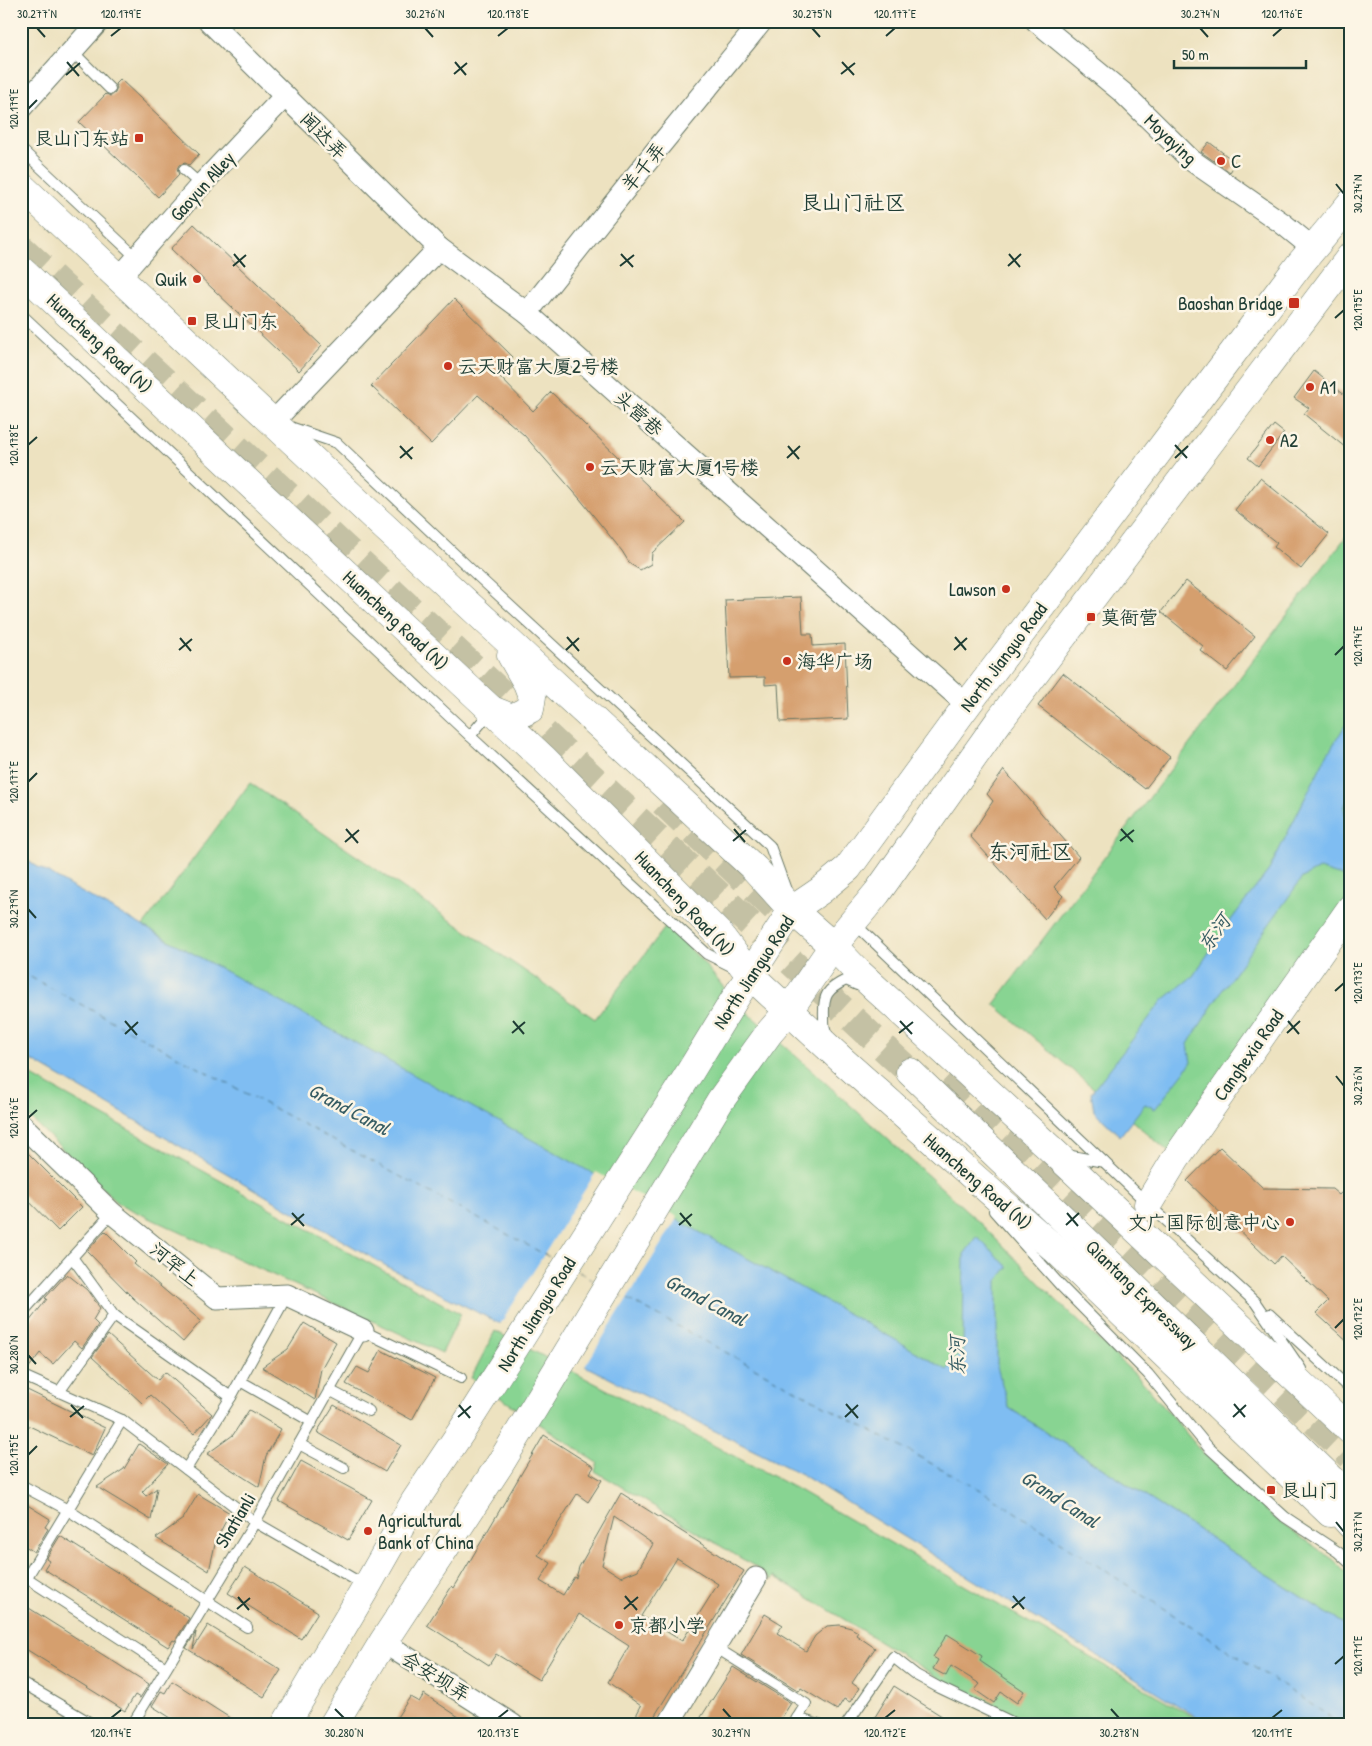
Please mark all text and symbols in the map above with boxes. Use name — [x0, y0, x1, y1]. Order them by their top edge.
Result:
text: 30.277°N — [17, 5, 57, 22]
text: 120.179°E — [101, 5, 142, 22]
text: 30.276°N — [406, 5, 444, 22]
text: 120.178°E — [487, 5, 529, 22]
text: 30.275°N — [792, 5, 832, 22]
text: 120.177°E — [874, 5, 917, 22]
text: 30.274°N — [1181, 5, 1219, 22]
text: 120.176°E — [1261, 5, 1303, 22]
scale bar — [1174, 38, 1307, 70]
text: 50 m — [1182, 44, 1209, 65]
text: 120.179°E — [5, 88, 22, 129]
street label: 闻达弄 — [295, 106, 353, 164]
street label: Moyaying — [1139, 108, 1203, 170]
place label: 艮山门东站 — [34, 125, 129, 151]
marker: 艮山门东站 — [133, 132, 145, 144]
street label: 羊千弄 — [615, 137, 671, 197]
street label: Gaoyun Alley — [164, 145, 240, 227]
place label: C — [1231, 148, 1241, 174]
marker: C — [1215, 155, 1227, 167]
text: 30.274°N — [1349, 175, 1366, 213]
district label: 艮山门社区 — [801, 188, 906, 217]
place label: Quik — [155, 266, 187, 292]
marker: Quik — [191, 273, 203, 285]
street label: Huancheng Road (N) — [41, 287, 159, 399]
text: 120.175°E — [1349, 289, 1366, 331]
place label: Baoshan Bridge — [1178, 290, 1283, 316]
marker: Baoshan Bridge — [1287, 296, 1301, 310]
place label: 艮山门东 — [202, 308, 278, 334]
marker: 艮山门东 — [186, 315, 198, 327]
place label: 云天财富大厦2号楼 — [458, 353, 619, 379]
marker: 云天财富大厦2号楼 — [442, 360, 454, 372]
place label: A1 — [1320, 374, 1336, 400]
marker: A1 — [1304, 381, 1316, 393]
street label: 头营巷 — [609, 384, 669, 442]
text: 120.178°E — [5, 424, 22, 466]
place label: A2 — [1280, 427, 1298, 453]
marker: A2 — [1264, 434, 1276, 446]
place label: 云天财富大厦1号楼 — [600, 454, 759, 480]
marker: 云天财富大厦1号楼 — [584, 461, 596, 473]
street label: Huancheng Road (N) — [337, 564, 455, 676]
place label: Lawson — [949, 576, 996, 602]
marker: Lawson — [1000, 583, 1012, 595]
street label: North Jianguo Road — [953, 597, 1053, 717]
place label: 莫衙营 — [1101, 604, 1158, 630]
marker: 莫衙营 — [1085, 611, 1097, 623]
text: 120.174°E — [1349, 625, 1366, 666]
place label: 海华广场 — [797, 648, 873, 674]
marker: 海华广场 — [781, 655, 793, 667]
text: 120.177°E — [5, 760, 22, 803]
district label: 东河社区 — [988, 837, 1072, 866]
street label: Huancheng Road (N) — [629, 844, 741, 962]
text: 30.279°N — [5, 890, 22, 928]
water label: 东河 — [1191, 906, 1238, 957]
street label: North Jianguo Road — [707, 910, 800, 1034]
text: 120.173°E — [1349, 961, 1366, 1004]
street label: Canghexia Road — [1207, 1004, 1289, 1106]
text: 30.276°N — [1349, 1067, 1366, 1105]
water label: Grand Canal — [304, 1076, 396, 1142]
text: 120.176°E — [5, 1097, 22, 1139]
street label: Huancheng Road (N) — [918, 1127, 1038, 1235]
place label: 文广国际创意中心 — [1128, 1209, 1280, 1235]
marker: 文广国际创意中心 — [1284, 1216, 1296, 1228]
street label: Qiantang Expressway — [1080, 1234, 1204, 1354]
street label: 河罕上 — [145, 1236, 205, 1292]
street label: North Jianguo Road — [490, 1251, 582, 1376]
water label: Grand Canal — [661, 1267, 753, 1333]
text: 120.172°E — [1349, 1297, 1366, 1340]
water label: 东河 — [943, 1333, 970, 1376]
text: 30.280°N — [5, 1336, 22, 1374]
text: 120.175°E — [5, 1434, 22, 1476]
water label: Grand Canal — [1016, 1463, 1106, 1535]
place label: 艮山门 — [1281, 1477, 1338, 1503]
marker: 艮山门 — [1265, 1484, 1277, 1496]
street label: Shatianli — [208, 1487, 262, 1553]
place label: Agricultural Bank of China — [378, 1507, 474, 1555]
text: 30.277°N — [1349, 1512, 1366, 1552]
marker: Agricultural Bank of China — [362, 1525, 374, 1537]
place label: 京都小学 — [629, 1612, 705, 1638]
marker: 京都小学 — [613, 1619, 625, 1631]
text: 120.171°E — [1349, 1635, 1366, 1676]
street label: 会安坝弄 — [397, 1645, 475, 1707]
text: 120.174°E — [91, 1724, 132, 1741]
text: 30.280°N — [325, 1724, 363, 1741]
text: 120.173°E — [477, 1724, 520, 1741]
text: 30.279°N — [712, 1724, 750, 1741]
text: 120.172°E — [864, 1724, 907, 1741]
text: 30.278°N — [1099, 1724, 1139, 1741]
text: 120.171°E — [1252, 1724, 1293, 1741]

